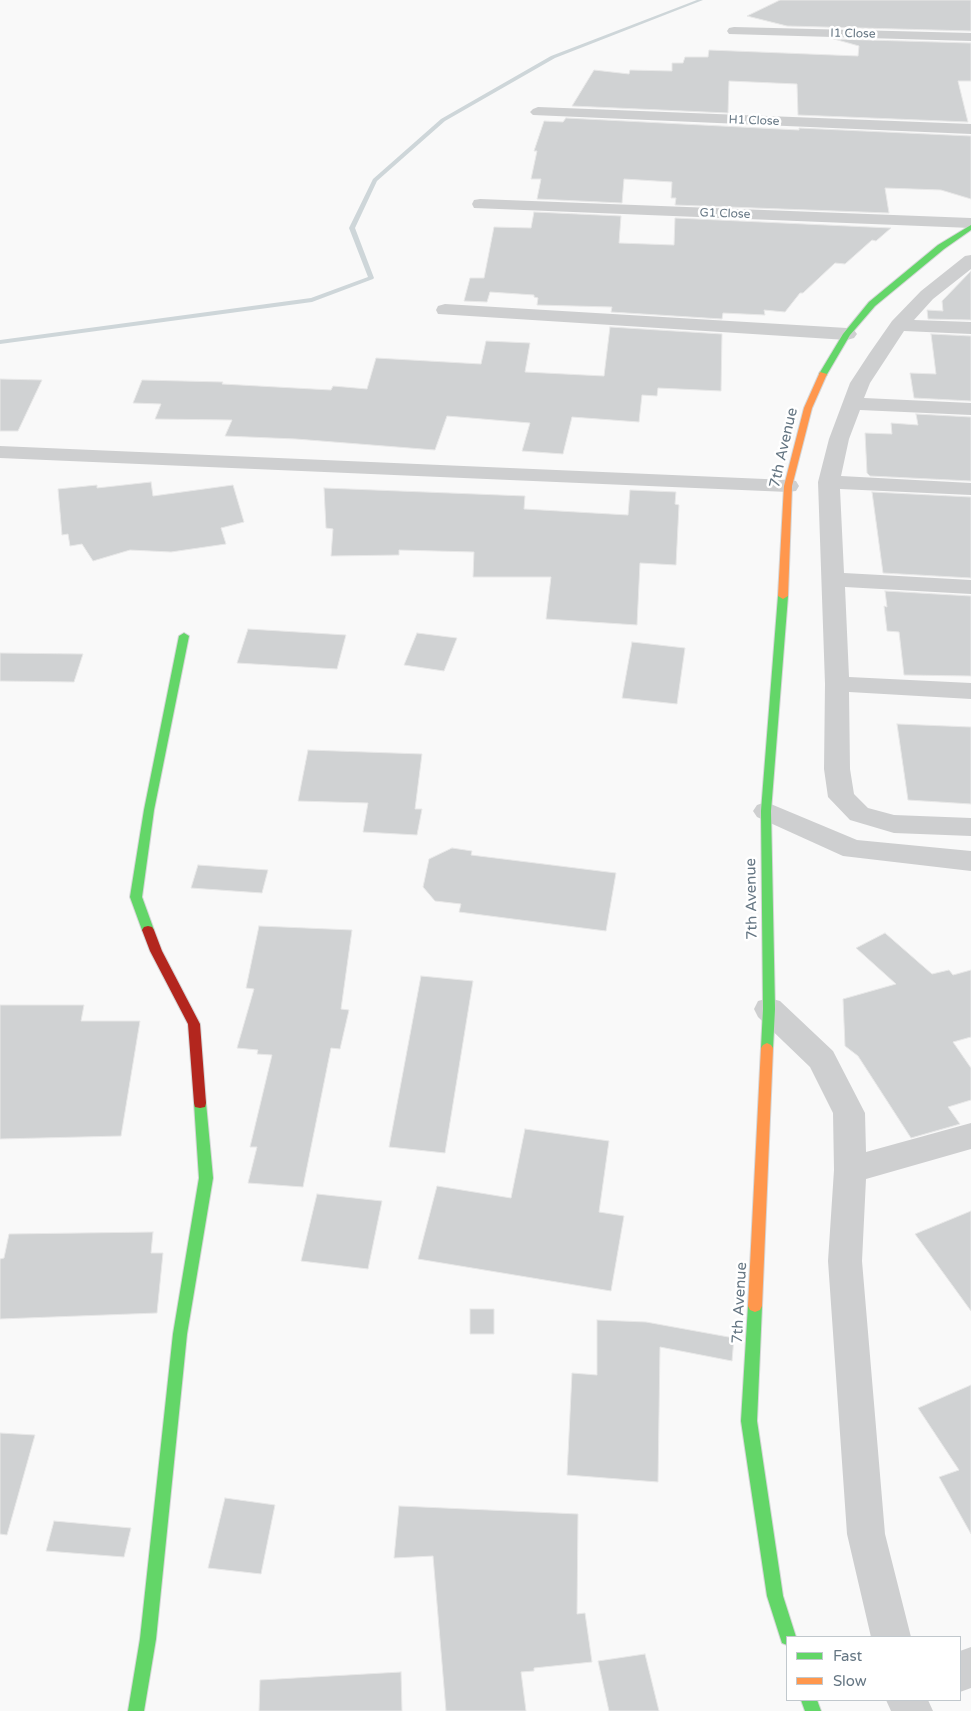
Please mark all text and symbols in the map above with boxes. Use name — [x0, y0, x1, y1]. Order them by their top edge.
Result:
street label: I1 Close — [830, 26, 876, 42]
street label: H1 Close — [728, 113, 780, 129]
street label: G1 Close — [699, 206, 751, 222]
street label: 7th Avenue — [766, 406, 802, 490]
street label: 7th Avenue — [742, 858, 762, 940]
street label: 7th Avenue — [729, 1262, 751, 1344]
legend — [786, 1636, 961, 1701]
text: Fast — [833, 1647, 862, 1665]
text: Slow — [833, 1672, 867, 1690]

